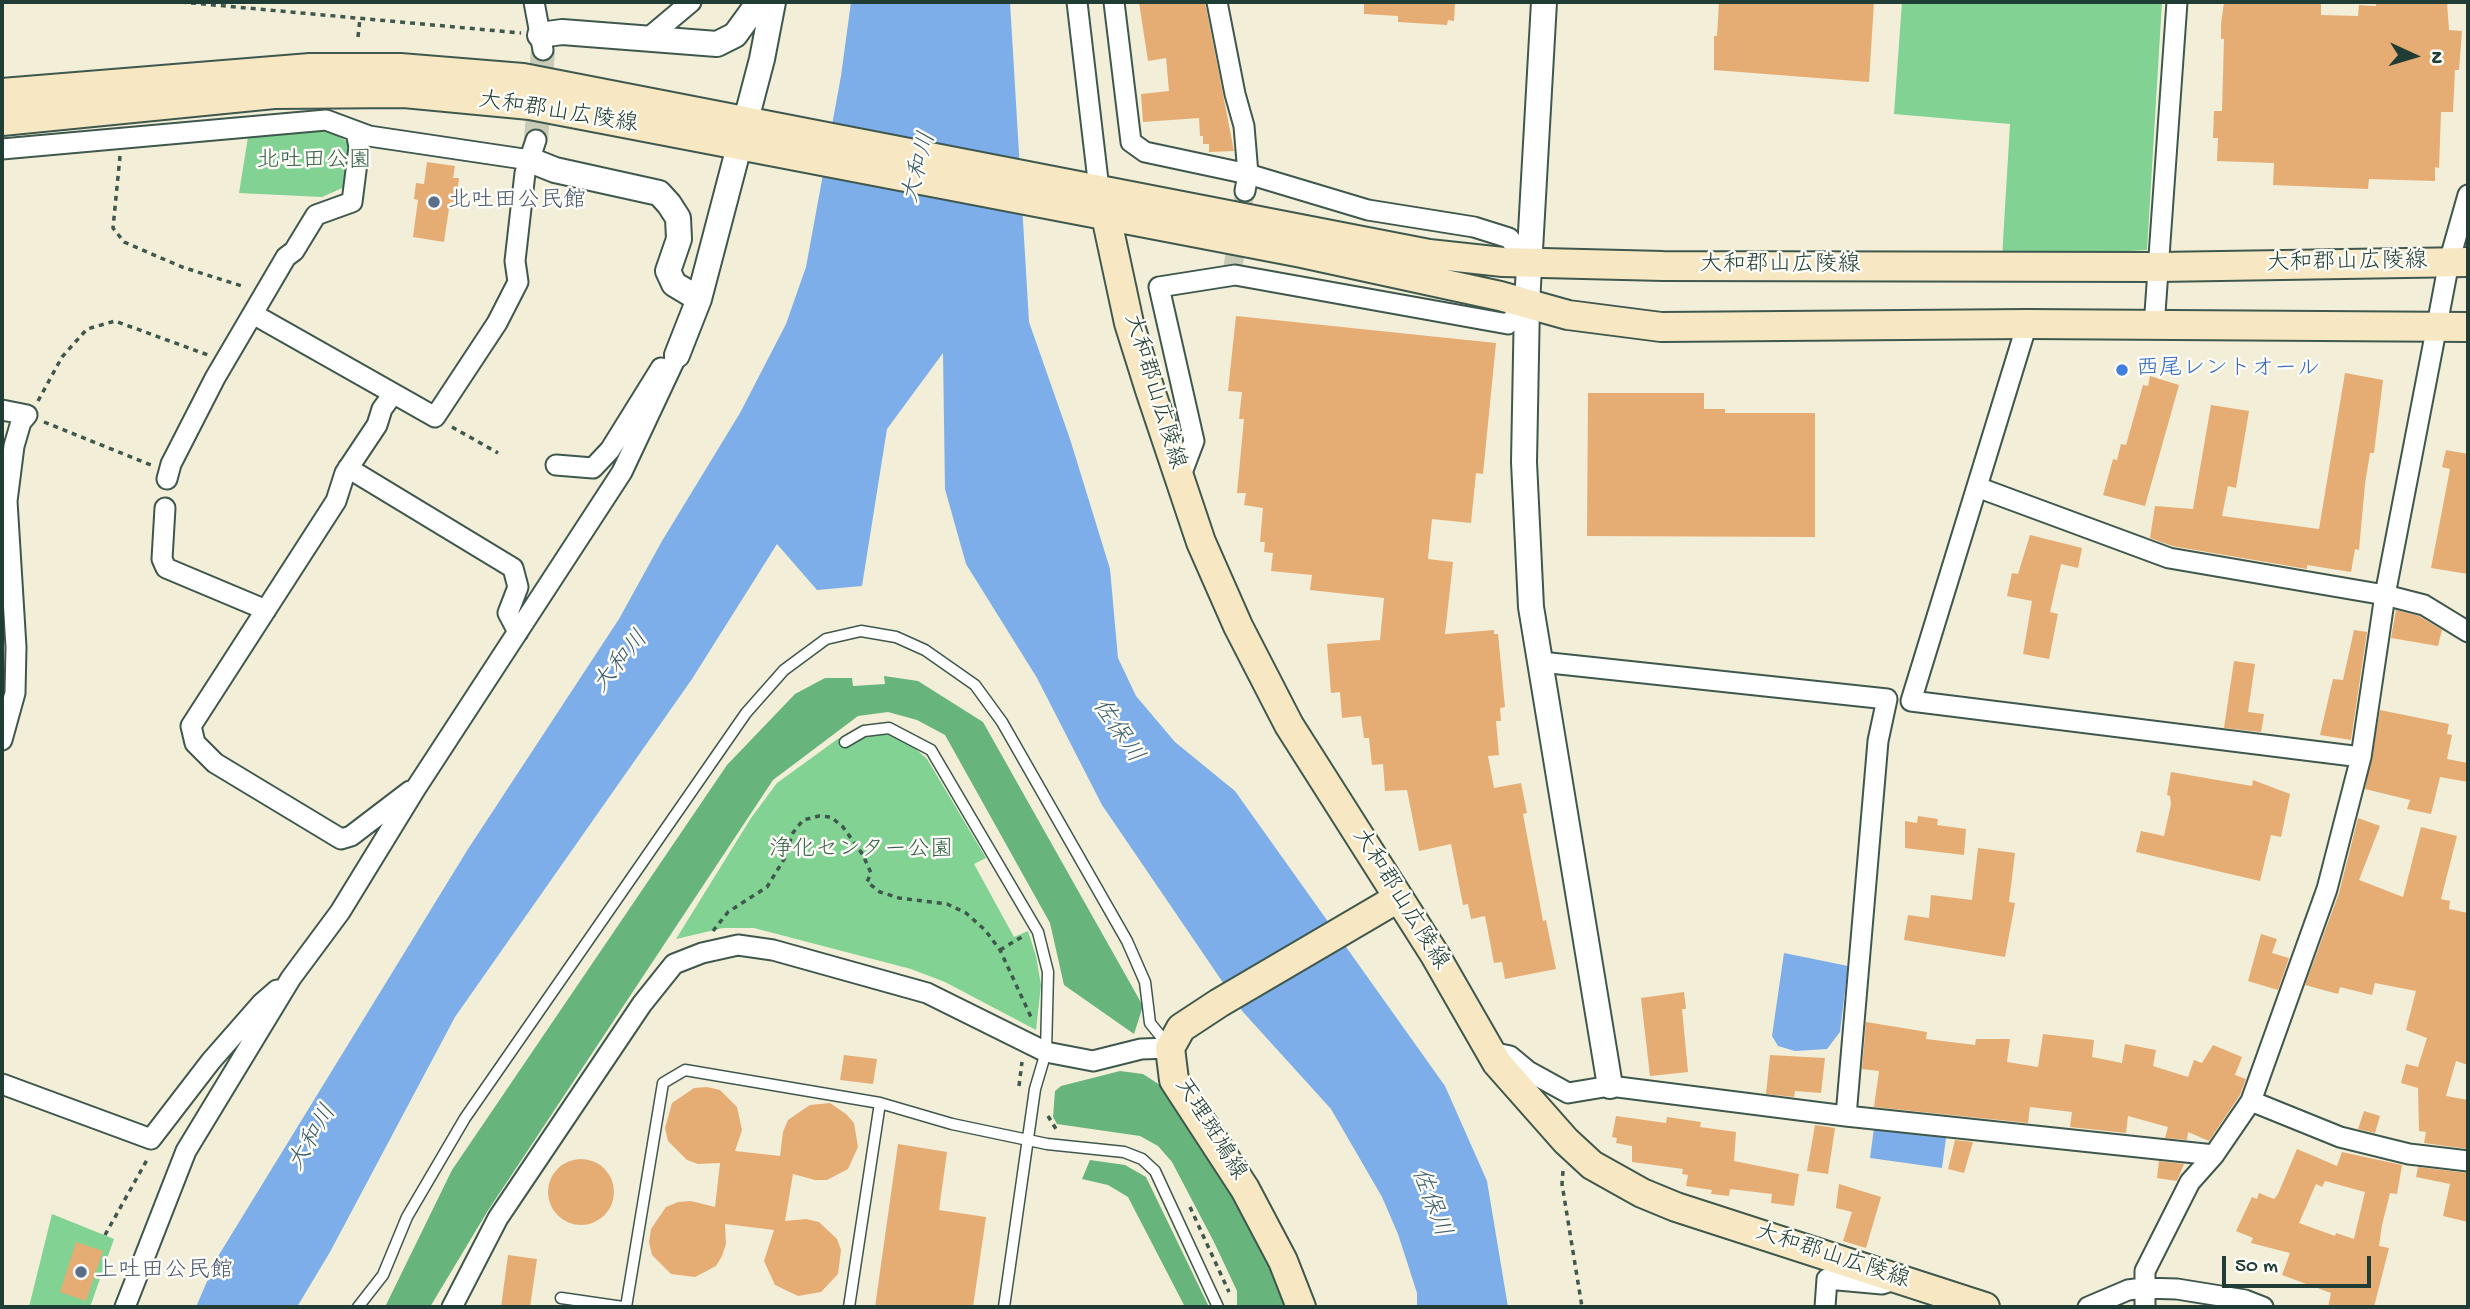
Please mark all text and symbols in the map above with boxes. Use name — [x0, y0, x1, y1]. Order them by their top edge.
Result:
north arrow — [2379, 21, 2449, 91]
text: N — [2424, 51, 2447, 64]
street label: 大和郡山広陵線 — [476, 88, 640, 140]
water label: 大和川 — [898, 129, 944, 207]
park label: 北吐田公園 — [257, 148, 371, 176]
place label: 北吐田公民館 — [448, 188, 586, 216]
marker: 北吐田公民館 — [426, 194, 442, 210]
street label: 大和郡山広陵線 — [2266, 249, 2428, 279]
street label: 大和郡山広陵線 — [1700, 252, 1860, 280]
street label: 大和郡山広陵線 — [1116, 311, 1190, 473]
place label: 西尾レントオール — [2136, 356, 2320, 384]
marker: 西尾レントオール — [2114, 362, 2130, 378]
water label: 大和川 — [588, 626, 656, 700]
water label: 佐保川 — [1084, 694, 1148, 770]
street label: 大和郡山広陵線 — [1345, 824, 1453, 976]
park label: 浄化センター公園 — [769, 837, 953, 865]
street label: 天理斑鳩線 — [1167, 1074, 1251, 1186]
water label: 大和川 — [283, 1101, 345, 1177]
water label: 佐保川 — [1403, 1164, 1455, 1242]
street label: 大和郡山広陵線 — [1751, 1220, 1913, 1296]
scale bar — [2225, 1242, 2374, 1286]
text: 50 m — [2235, 1255, 2278, 1280]
place label: 上吐田公民館 — [95, 1258, 233, 1286]
marker: 上吐田公民館 — [73, 1264, 89, 1280]

